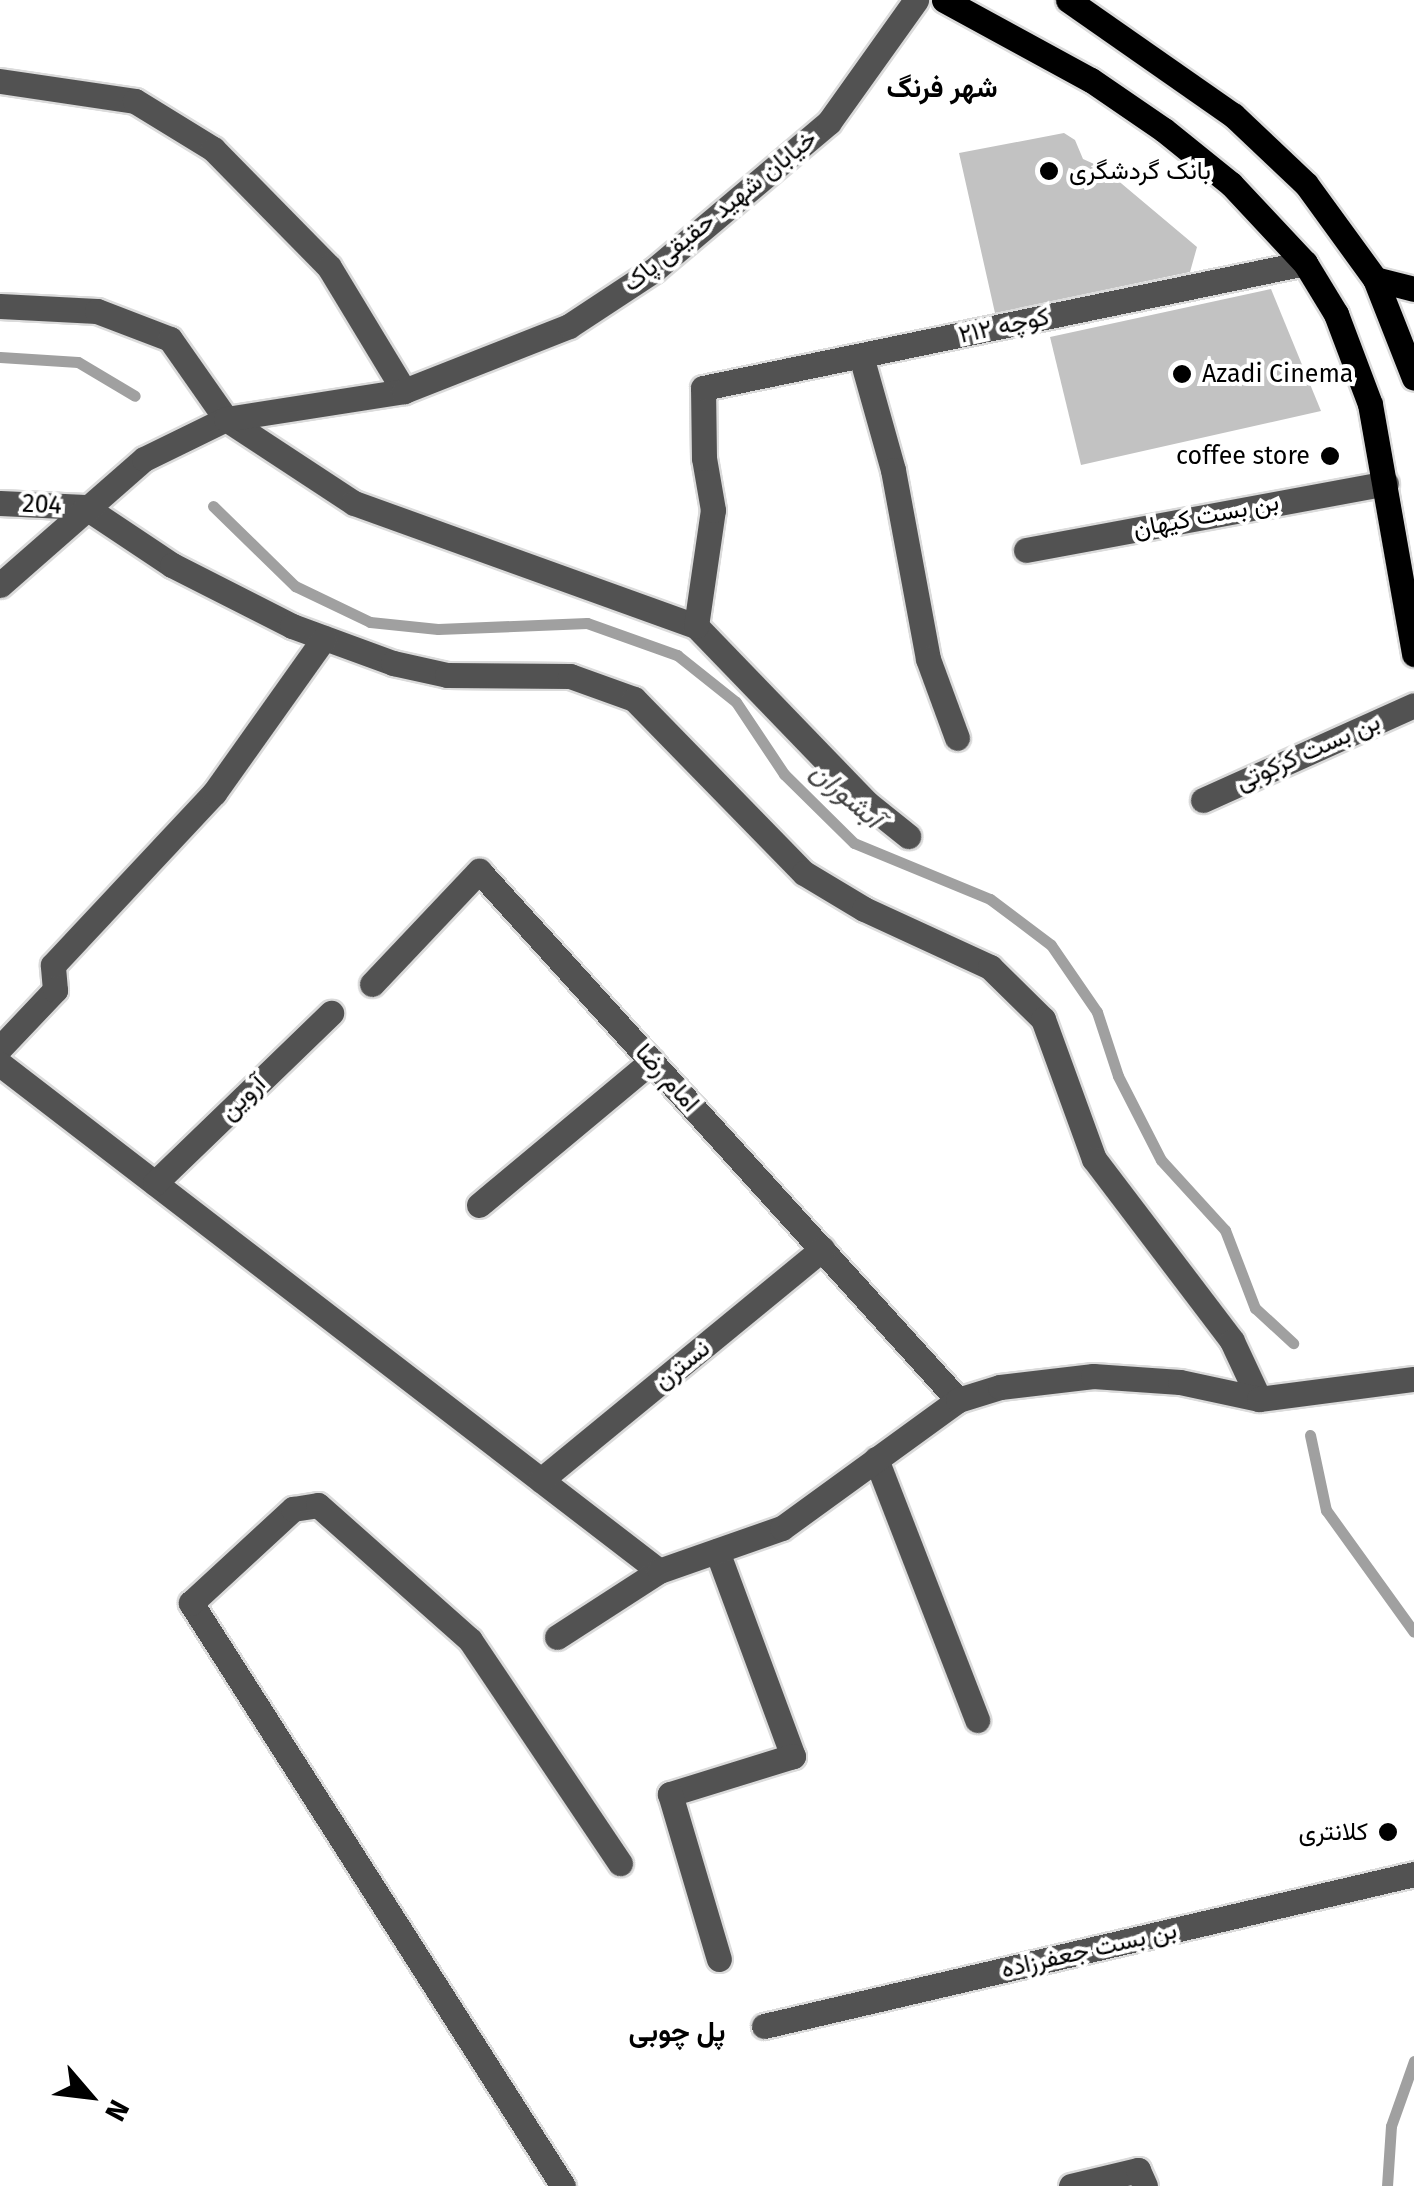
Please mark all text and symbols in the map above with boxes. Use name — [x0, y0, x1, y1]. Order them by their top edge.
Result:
district label: شهر فرنگ — [886, 71, 998, 105]
street label: خیابان شهید حقیقی پاک — [617, 124, 823, 298]
place label: بانک گردشگری — [1069, 156, 1211, 186]
marker: بانک گردشگری — [1038, 160, 1060, 182]
street label: کوچه ۲۱۲ — [956, 302, 1052, 350]
place label: Azadi Cinema — [1202, 359, 1353, 389]
marker: Azadi Cinema — [1171, 363, 1193, 385]
place label: coffee store — [1176, 441, 1310, 471]
marker: coffee store — [1319, 445, 1341, 467]
street label: بن بست کیهان — [1131, 487, 1281, 545]
street label: 204 — [21, 489, 63, 521]
street label: بن بست کرکوتی — [1231, 707, 1385, 797]
water label: آبشوران — [803, 755, 889, 835]
street label: امام رضا — [629, 1038, 705, 1118]
street label: آروین — [214, 1069, 272, 1127]
street label: نسترن — [648, 1334, 716, 1396]
place label: کلانتری — [1298, 1817, 1368, 1847]
marker: کلانتری — [1377, 1821, 1399, 1843]
street label: بن بست جعفرزاده — [998, 1915, 1180, 1985]
district label: پل چوبی — [629, 2015, 725, 2049]
north arrow — [40, 2046, 140, 2146]
text: N — [98, 2094, 136, 2126]

